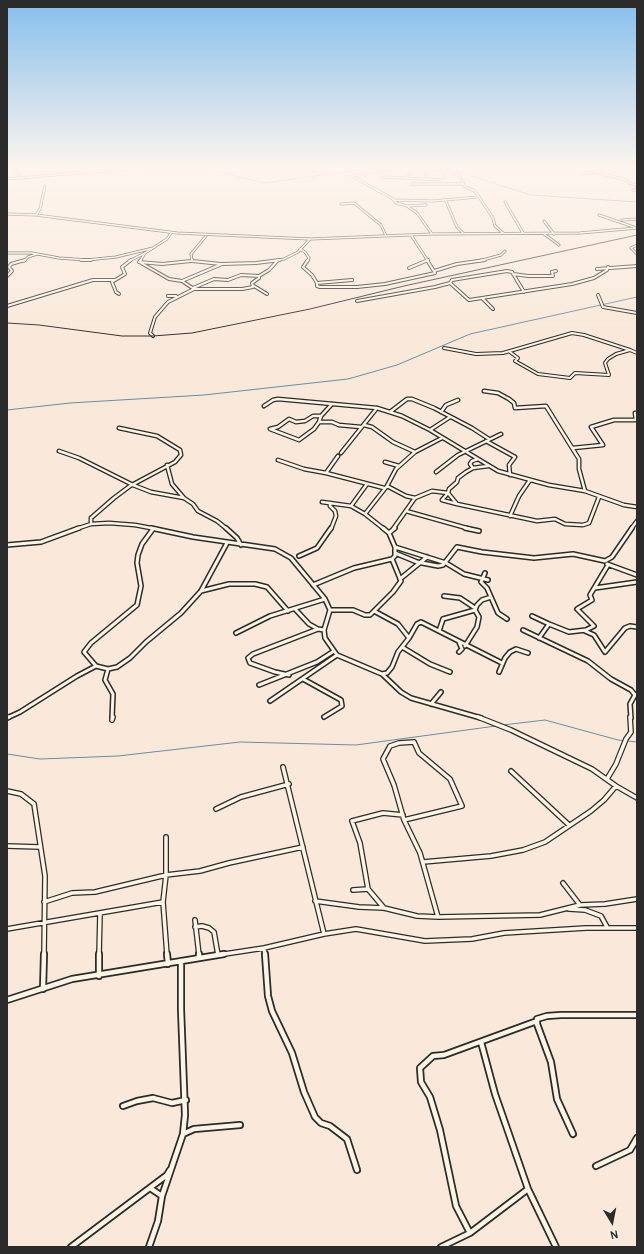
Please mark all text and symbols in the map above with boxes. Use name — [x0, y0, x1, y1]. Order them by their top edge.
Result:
north arrow — [592, 1202, 632, 1242]
text: N — [609, 1227, 619, 1241]

